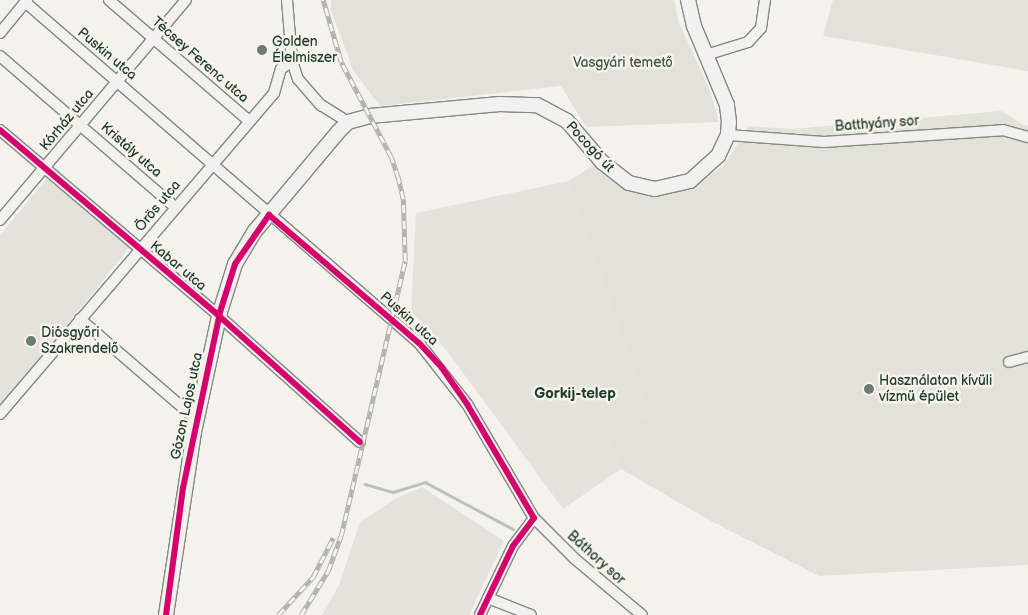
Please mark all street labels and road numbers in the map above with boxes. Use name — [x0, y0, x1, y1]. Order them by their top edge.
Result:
street label: Técsey Ferenc utca — [148, 13, 252, 107]
street label: Puskin utca — [74, 24, 140, 84]
street label: Kórház utca — [36, 86, 98, 154]
street label: Batthyány sor — [834, 113, 920, 135]
street label: Pocogó út — [562, 118, 618, 176]
street label: Kristály utca — [97, 119, 165, 181]
street label: Örös utca — [132, 177, 184, 235]
street label: Kabar utca — [146, 238, 210, 294]
street label: Puskin utca — [376, 289, 442, 349]
street label: Gózon Lajos utca — [167, 351, 207, 461]
street label: Báthory sor — [563, 527, 629, 589]

